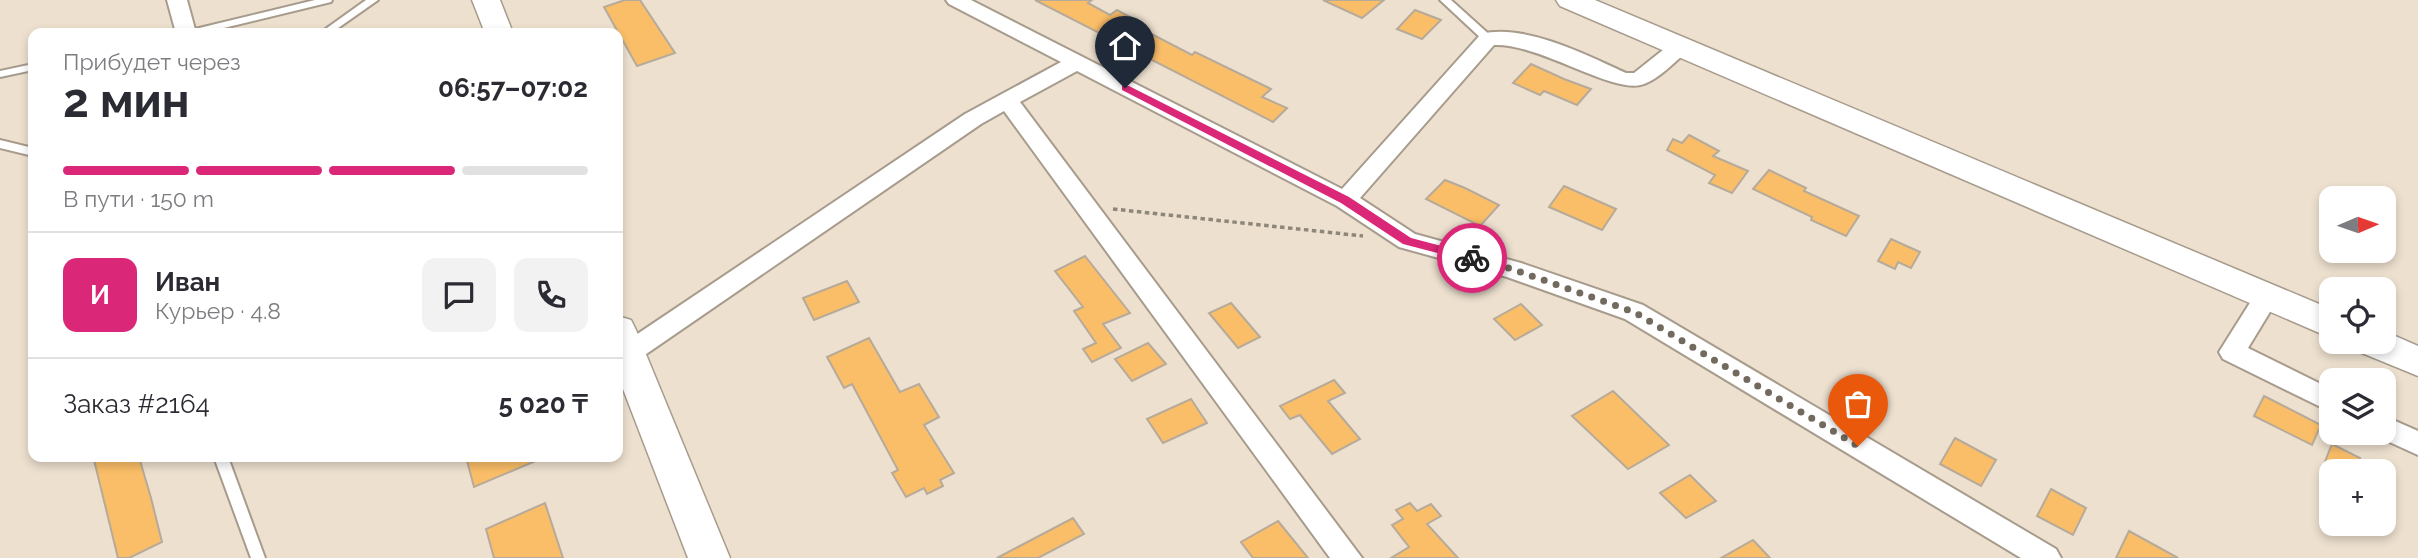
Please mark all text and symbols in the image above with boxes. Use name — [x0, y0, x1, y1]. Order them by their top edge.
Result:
pin — [1095, 16, 1155, 88]
icon: home — [1106, 27, 1144, 65]
text: Прибудет через — [63, 48, 241, 75]
text: 06:57–07:02 — [438, 73, 588, 103]
text: 2 мин — [63, 74, 190, 128]
text: В пути · 150 m — [63, 185, 214, 212]
north arrow — [2319, 186, 2396, 262]
map controls — [2319, 186, 2396, 536]
courier — [1437, 223, 1507, 293]
icon: bike — [1453, 239, 1491, 277]
button: chat — [422, 258, 496, 332]
button: phone — [514, 258, 588, 332]
text: Иван — [155, 267, 220, 297]
button: locate — [2319, 277, 2396, 354]
text: И — [90, 280, 110, 310]
text: Курьер · 4.8 — [155, 297, 281, 324]
button: layers — [2319, 368, 2396, 445]
pin — [1828, 374, 1888, 446]
icon: bag — [1839, 385, 1877, 423]
text: Заказ #2164 — [63, 389, 210, 419]
text: 5 020 ₸ — [498, 389, 588, 419]
button: + — [2319, 459, 2396, 536]

